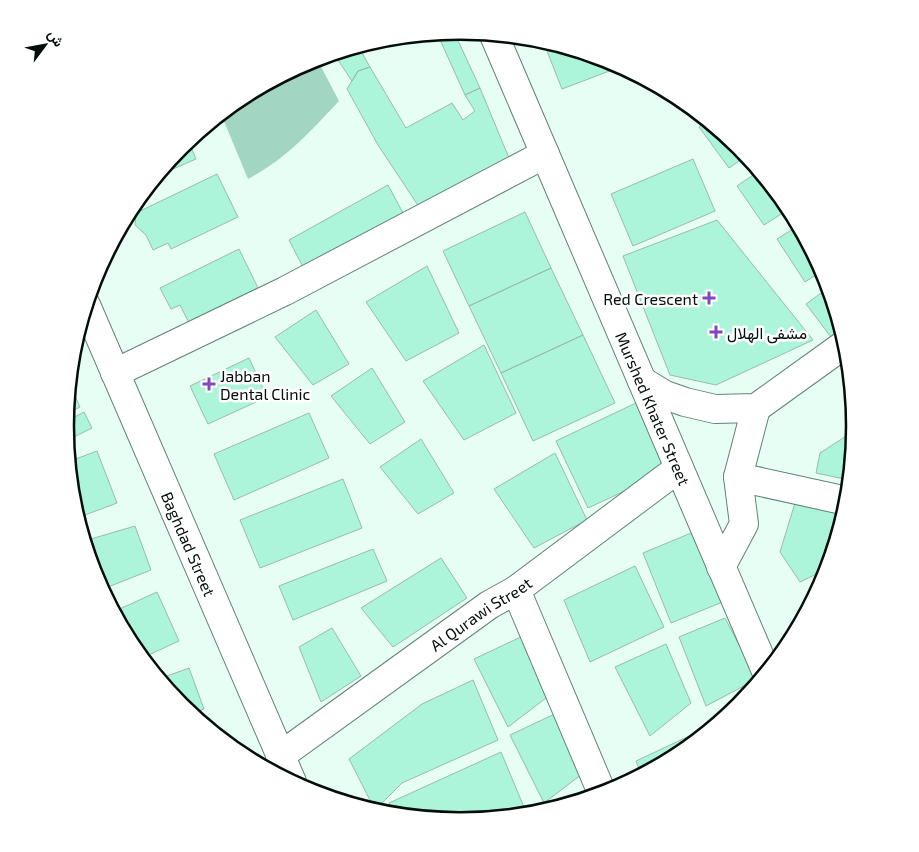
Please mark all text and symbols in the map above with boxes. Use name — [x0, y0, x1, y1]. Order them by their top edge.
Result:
north arrow — [20, 20, 70, 70]
text: ش — [44, 26, 68, 50]
place label: Red Crescent — [603, 289, 698, 308]
marker: Red Crescent — [702, 291, 716, 305]
place label: مشفى الهلال — [727, 323, 807, 344]
marker: مشفى الهلال — [709, 325, 723, 339]
street label: Murshed Khater Street — [613, 329, 695, 488]
place label: Jabban Dental Clinic — [220, 366, 310, 403]
marker: Jabban Dental Clinic — [202, 377, 216, 391]
street label: Baghdad Street — [158, 488, 220, 599]
street label: Al Qurawi Street — [426, 573, 535, 654]

